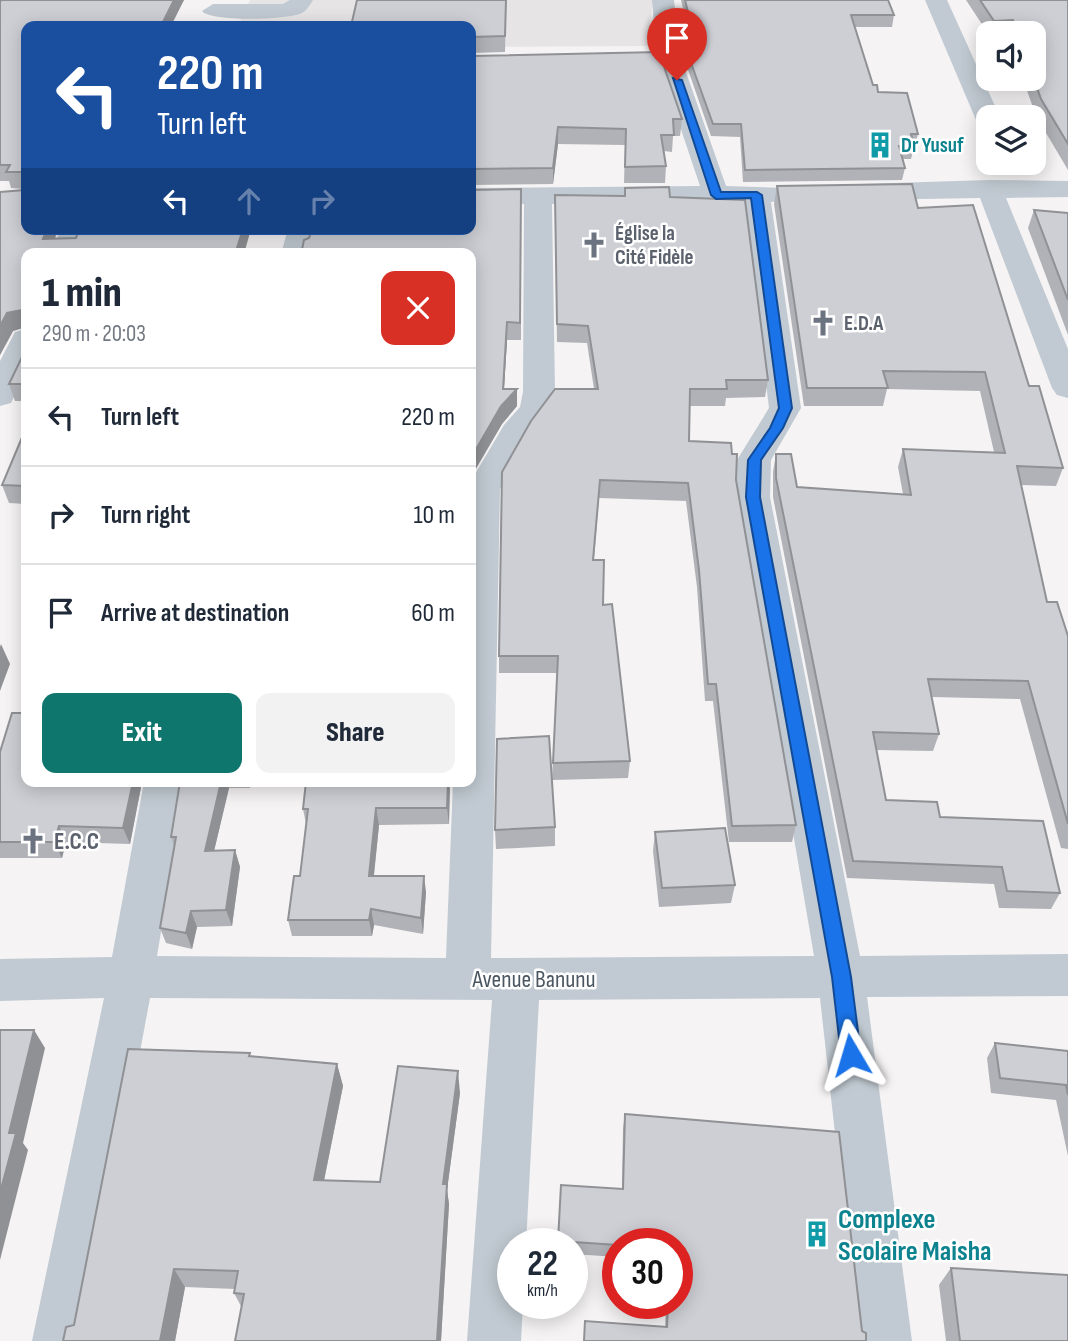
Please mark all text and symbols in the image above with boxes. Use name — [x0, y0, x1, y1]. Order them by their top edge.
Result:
pin — [647, 8, 707, 80]
icon: arrive — [658, 19, 696, 57]
map controls — [976, 21, 1046, 175]
button: sound — [976, 21, 1046, 91]
text: 220 m — [157, 45, 263, 104]
icon: left — [42, 49, 133, 140]
text: Turn left — [157, 105, 247, 144]
button: layers — [976, 105, 1046, 175]
building icon: Dr Yusuf — [865, 130, 895, 160]
place label: Dr Yusuf — [901, 133, 964, 158]
icon: left — [157, 182, 195, 220]
icon: ahead — [230, 182, 268, 220]
icon: right — [303, 182, 341, 220]
place label: Église la Cité Fidèle — [615, 221, 694, 270]
church icon: Église la Cité Fidèle — [579, 230, 609, 260]
text: 1 min — [42, 268, 122, 319]
button: close — [381, 271, 455, 345]
church icon: E.D.A — [808, 308, 838, 338]
place label: E.D.A — [844, 311, 884, 336]
text: 290 m · 20:03 — [42, 320, 146, 348]
icon: left — [42, 398, 80, 436]
text: Turn left — [101, 402, 179, 433]
text: 220 m — [401, 402, 455, 433]
icon: right — [42, 496, 80, 534]
text: Turn right — [101, 500, 190, 531]
text: 10 m — [413, 500, 455, 531]
icon: arrive — [42, 594, 80, 632]
text: Arrive at destination — [101, 598, 289, 629]
text: 60 m — [411, 598, 455, 629]
button: Exit — [42, 693, 242, 773]
button: Share — [256, 693, 455, 773]
church icon: E.C.C — [18, 826, 48, 856]
place label: E.C.C — [54, 827, 99, 856]
street label: Avenue Banunu — [471, 965, 596, 994]
position arrow — [814, 1018, 888, 1092]
place label: Complexe Scolaire Maisha — [838, 1203, 992, 1268]
building icon: Complexe Scolaire Maisha — [802, 1219, 832, 1249]
speed limit sign: 30 — [602, 1228, 693, 1319]
text: 22 — [527, 1243, 558, 1286]
text: km/h — [527, 1280, 558, 1301]

